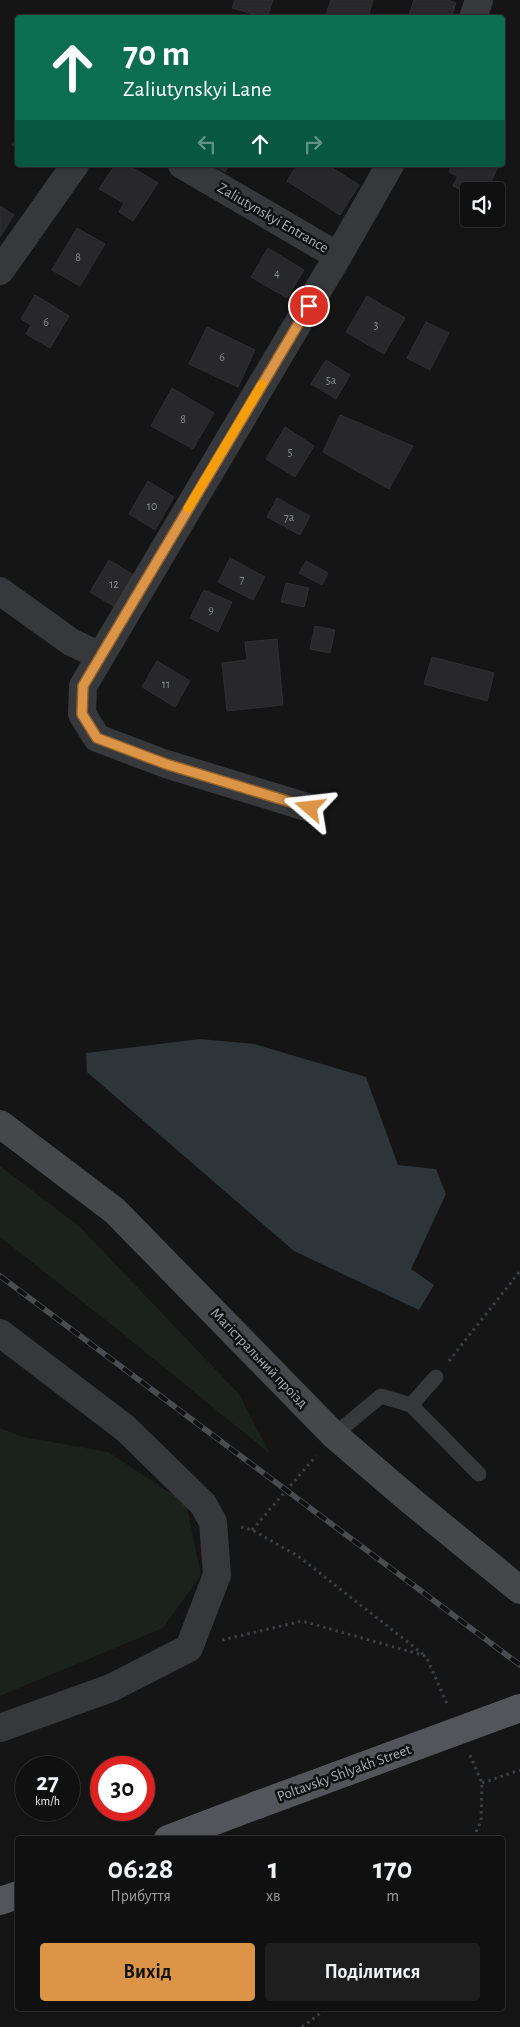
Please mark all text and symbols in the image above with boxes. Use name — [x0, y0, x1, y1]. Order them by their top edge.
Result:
icon: ahead — [40, 35, 105, 100]
text: 70 m — [123, 37, 190, 72]
text: Zaliutynskyi Lane — [123, 78, 272, 100]
icon: left — [193, 130, 221, 158]
icon: ahead — [246, 130, 274, 158]
icon: right — [299, 130, 327, 158]
street label: Zaliutynskyi Entrance — [215, 180, 331, 256]
map controls — [460, 182, 505, 227]
button: sound — [460, 182, 505, 227]
house number: 8 — [75, 251, 81, 263]
house number: 4 — [274, 267, 280, 279]
pin — [288, 285, 330, 327]
icon: arrive — [295, 292, 323, 320]
house number: 6 — [43, 316, 49, 328]
house number: 3 — [374, 319, 379, 331]
house number: 6 — [219, 351, 225, 363]
house number: 5а — [326, 374, 337, 386]
house number: 8 — [180, 413, 186, 425]
house number: 5 — [287, 446, 293, 458]
house number: 10 — [147, 500, 157, 512]
house number: 7а — [284, 511, 295, 523]
house number: 7 — [239, 573, 245, 585]
house number: 12 — [109, 578, 119, 590]
house number: 9 — [208, 604, 214, 616]
house number: 11 — [162, 678, 170, 690]
position arrow — [283, 781, 335, 833]
street label: Магістральний проїзд — [208, 1305, 310, 1411]
street label: Poltavsky Shlyakh Street — [275, 1742, 413, 1804]
speed limit sign: 30 — [90, 1756, 155, 1821]
text: 27 — [36, 1770, 59, 1795]
text: km/h — [35, 1795, 60, 1807]
text: 06:28 — [108, 1854, 173, 1884]
text: 1 — [268, 1854, 279, 1884]
text: 170 — [373, 1854, 412, 1884]
text: Прибуття — [110, 1888, 171, 1904]
text: хв — [266, 1888, 281, 1904]
text: m — [386, 1888, 399, 1904]
button: Вихід — [40, 1943, 255, 2001]
button: Поділитися — [265, 1943, 480, 2001]

